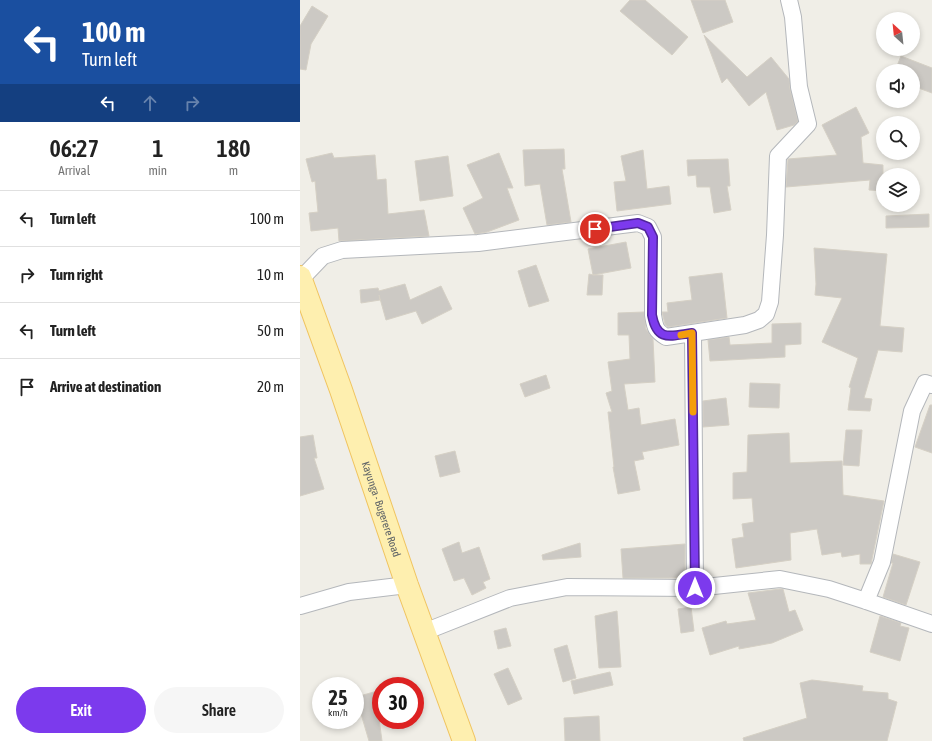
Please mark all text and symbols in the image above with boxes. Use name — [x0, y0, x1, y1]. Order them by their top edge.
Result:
north arrow — [876, 12, 920, 56]
map controls — [876, 12, 920, 212]
icon: left — [16, 16, 68, 68]
text: 100 m — [82, 16, 145, 48]
text: Turn left — [82, 49, 137, 70]
button: sound — [876, 64, 920, 108]
icon: left — [97, 92, 119, 114]
icon: ahead — [139, 92, 161, 114]
icon: right — [181, 92, 203, 114]
button: search — [876, 116, 920, 160]
text: 06:27 — [50, 135, 99, 162]
text: 1 — [152, 135, 163, 162]
text: 180 — [217, 135, 250, 162]
text: Arrival — [58, 163, 90, 178]
text: min — [148, 163, 167, 178]
text: m — [229, 163, 238, 178]
button: layers — [876, 168, 920, 212]
icon: left — [16, 208, 38, 230]
text: Turn left — [50, 210, 96, 227]
text: 100 m — [250, 210, 284, 227]
pin — [578, 212, 612, 246]
icon: arrive — [584, 218, 606, 240]
icon: right — [16, 264, 38, 286]
text: Turn right — [50, 266, 103, 283]
text: 10 m — [257, 266, 284, 283]
icon: left — [16, 320, 38, 342]
text: Turn left — [50, 322, 96, 339]
text: 50 m — [257, 322, 284, 339]
icon: arrive — [16, 376, 38, 398]
text: Arrive at destination — [50, 378, 161, 395]
text: 20 m — [257, 378, 284, 395]
street label: Kayunga - Bugerere Road — [360, 460, 403, 558]
position arrow — [674, 567, 716, 609]
speed limit sign: 30 — [372, 677, 424, 729]
text: 25 — [329, 686, 347, 709]
button: Exit — [16, 687, 146, 733]
button: Share — [154, 687, 284, 733]
text: km/h — [328, 707, 348, 718]

